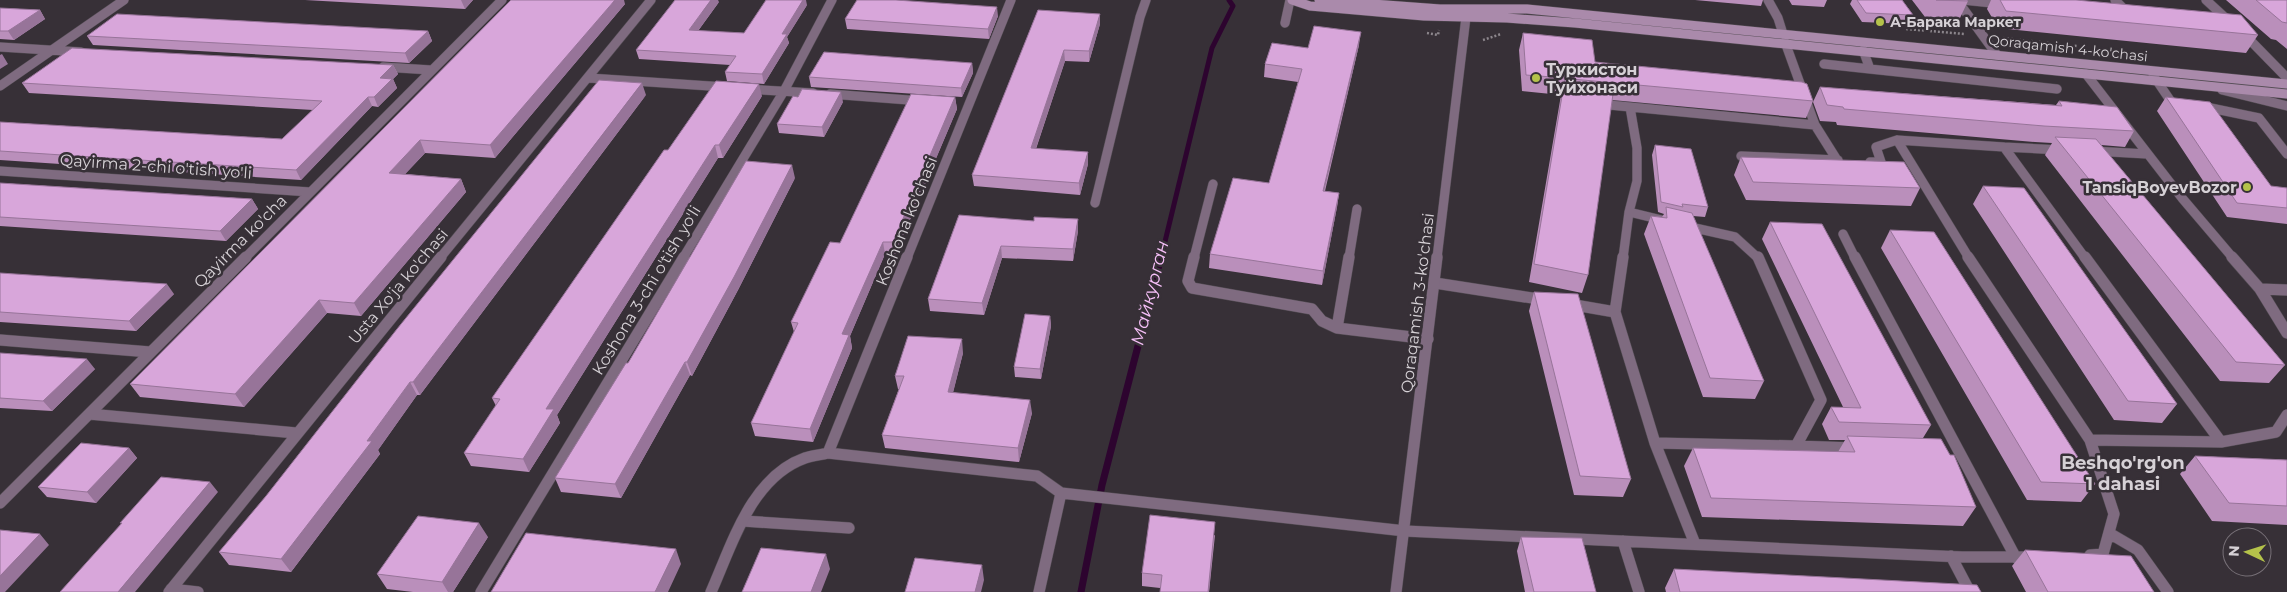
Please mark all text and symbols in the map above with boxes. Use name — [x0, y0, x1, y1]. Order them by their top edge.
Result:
place label: А-Барака Маркет — [1890, 13, 2022, 31]
marker: А-Барака Маркет — [1874, 16, 1886, 28]
street label: Qoraqamish 4-ko'chasi — [1987, 31, 2149, 65]
place label: Туркистон Туйхонаси — [1546, 60, 1638, 97]
marker: Туркистон Туйхонаси — [1530, 72, 1542, 84]
street label: Qayirma 2-chi o'tish yo'li — [59, 150, 253, 183]
street label: Koshona ko'chasi — [872, 154, 941, 288]
place label: TansiqBoyevBozor — [2082, 178, 2237, 197]
marker: TansiqBoyevBozor — [2241, 181, 2253, 193]
street label: Qayirma ko'cha — [190, 191, 291, 292]
street label: Koshona 3-chi o'tish yo'li — [588, 202, 705, 378]
street label: Qoraqamish 3-ko'chasi — [1397, 212, 1438, 394]
street label: Usta Xo'ja ko'chasi — [345, 225, 452, 348]
water label: Майкурган — [1126, 238, 1174, 348]
district label: Beshqo'rg'on 1 dahasi — [2061, 452, 2185, 495]
north arrow — [2222, 527, 2272, 577]
text: N — [2225, 545, 2243, 557]

